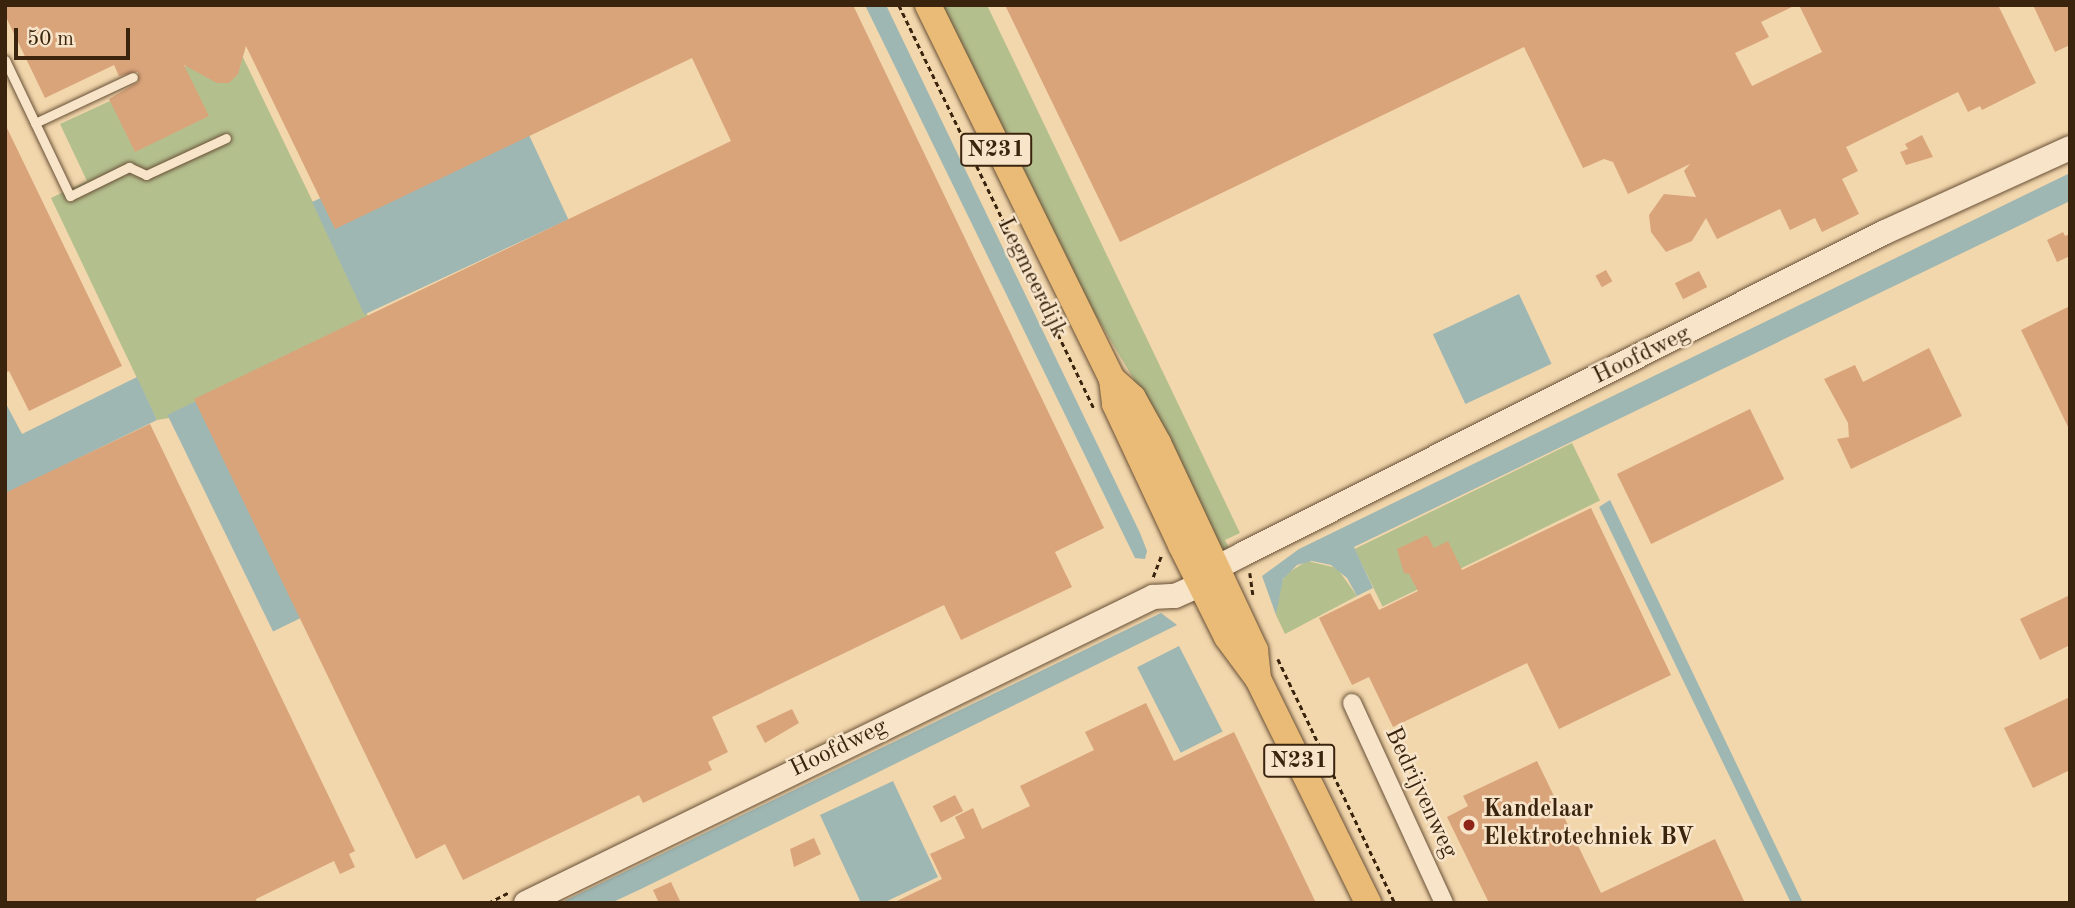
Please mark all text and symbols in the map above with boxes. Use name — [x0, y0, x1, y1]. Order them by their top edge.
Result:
scale bar — [18, 14, 133, 58]
text: 50 m — [27, 29, 74, 50]
road number: N231 — [959, 130, 1033, 169]
street label: Legmeerdijk — [990, 213, 1072, 343]
street label: Hoofdweg — [1589, 320, 1695, 392]
street label: Hoofdweg — [786, 713, 892, 785]
street label: Bedrijvenweg — [1377, 723, 1463, 863]
road number: N231 — [1262, 741, 1336, 780]
place label: Kandelaar Elektrotechniek BV — [1483, 797, 1694, 853]
marker: Kandelaar Elektrotechniek BV — [1461, 817, 1477, 833]

